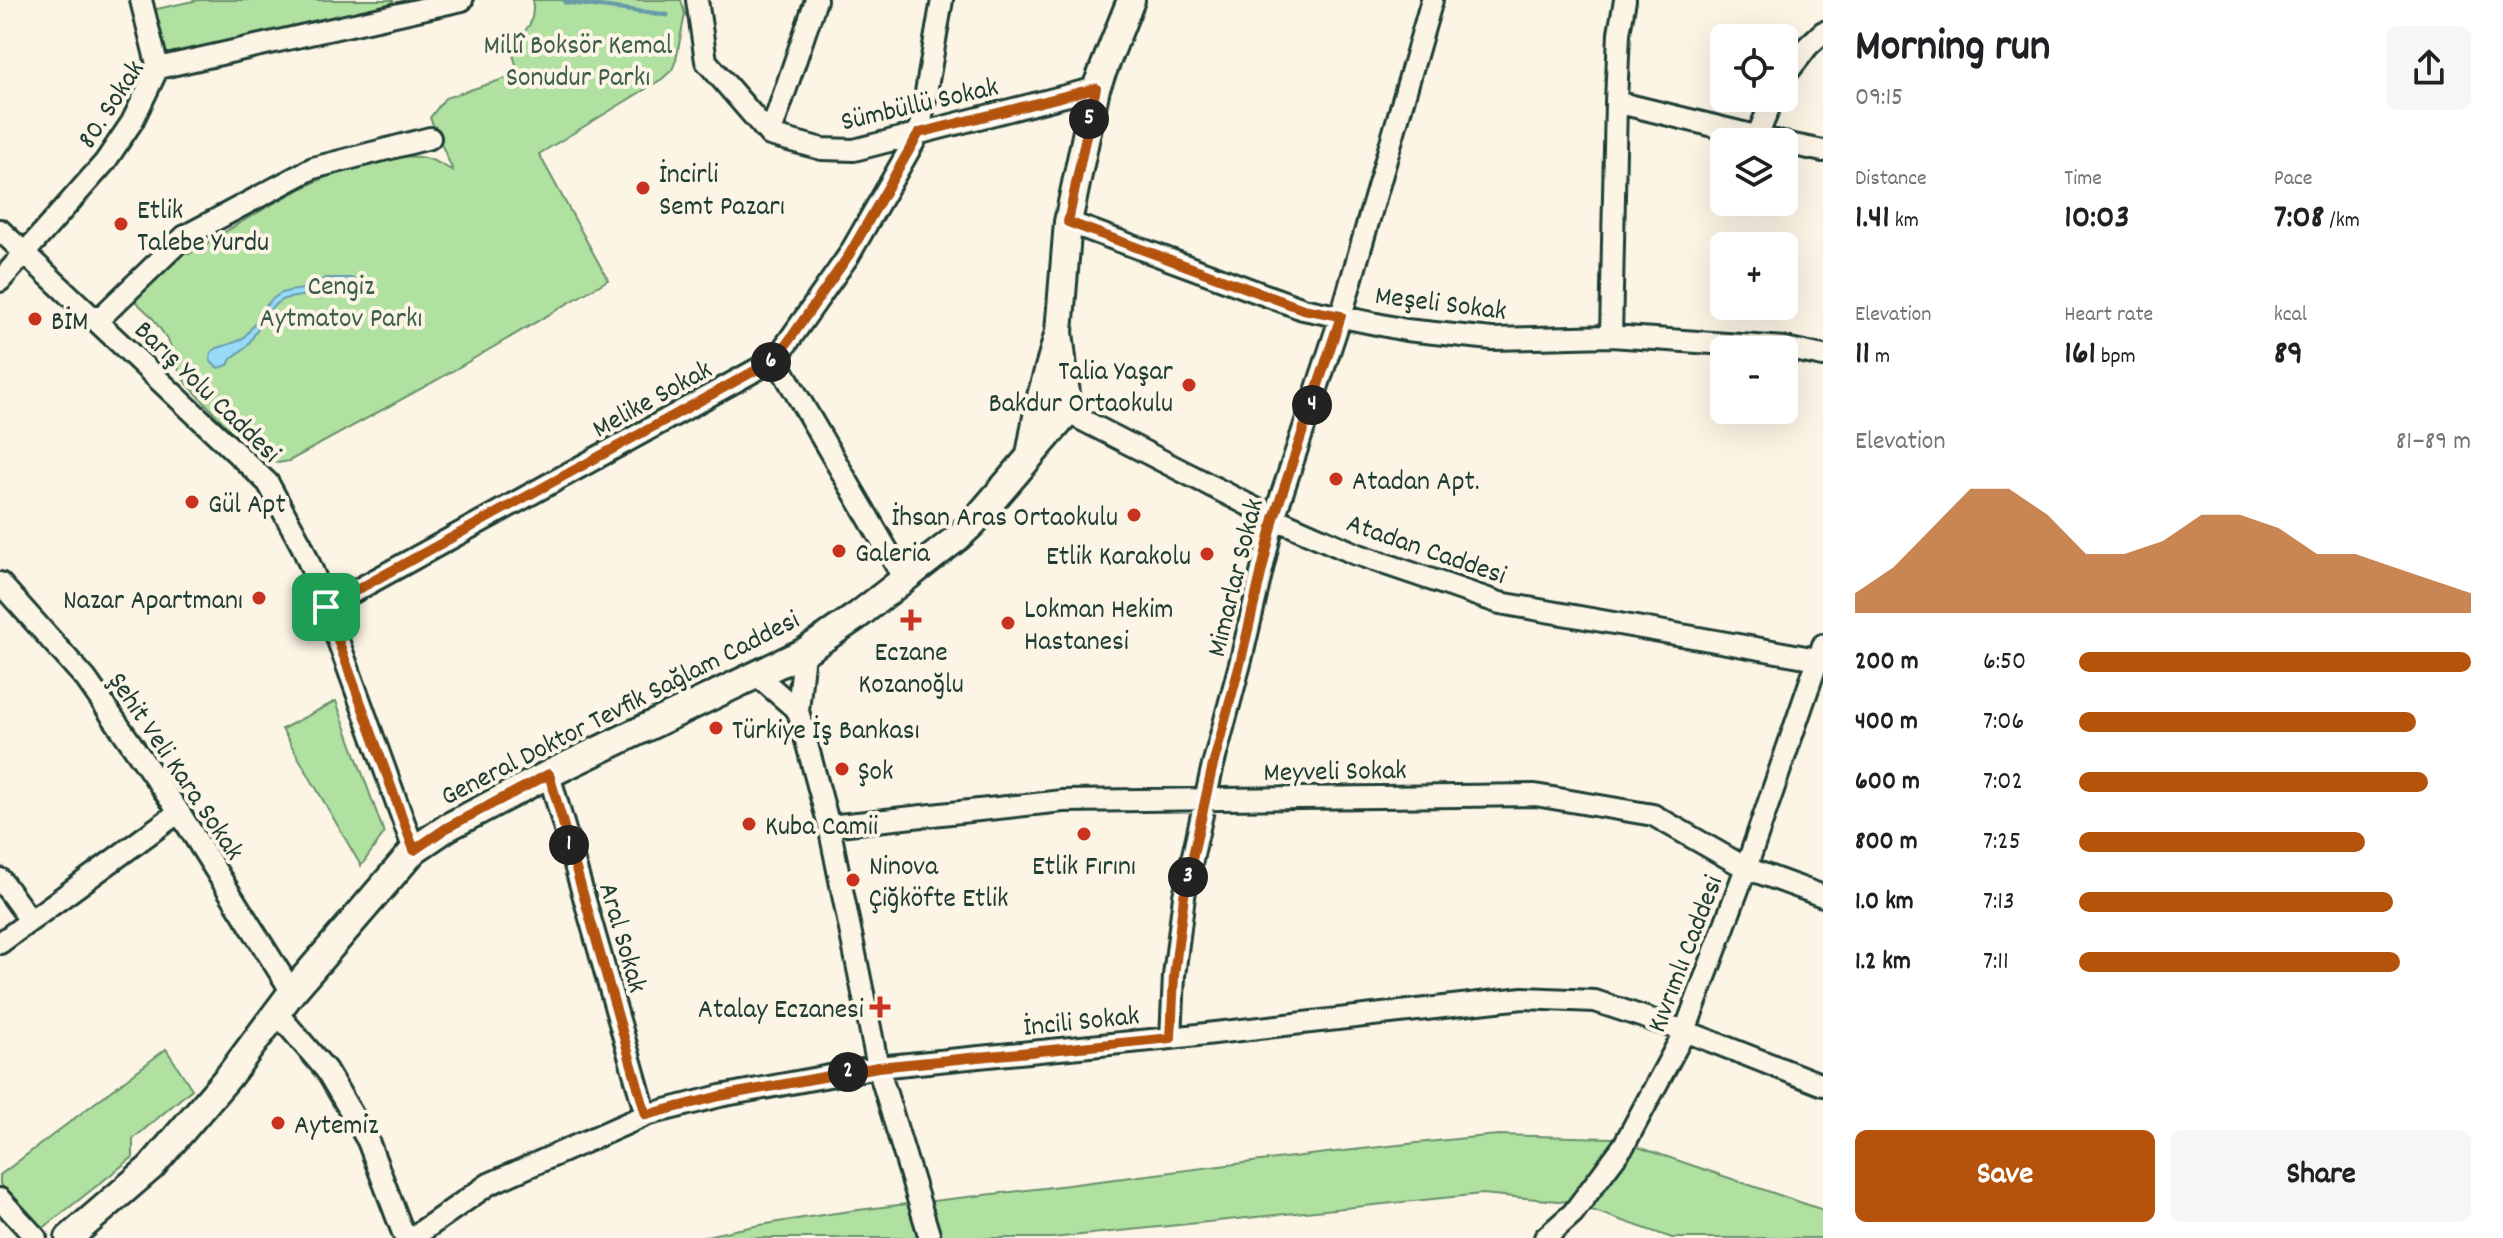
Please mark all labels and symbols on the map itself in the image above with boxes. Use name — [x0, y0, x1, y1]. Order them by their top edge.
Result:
park label: Millî Boksör Kemal Sonudur Parkı — [484, 28, 673, 100]
street label: 80. Sokak — [70, 54, 157, 158]
street label: Sümbüllü Sokak — [837, 69, 1003, 144]
pin: 5 — [1069, 99, 1109, 139]
place label: İncirli Semt Pazarı — [659, 157, 785, 229]
marker: İncirli Semt Pazarı — [634, 179, 652, 197]
place label: Etlik Talebe Yurdu — [137, 193, 269, 265]
marker: Etlik Talebe Yurdu — [112, 215, 130, 233]
park label: Cengiz Aytmatov Parkı — [259, 269, 423, 341]
street label: Meşeli Sokak — [1372, 278, 1508, 334]
place label: BİM — [51, 304, 89, 344]
marker: BİM — [26, 310, 44, 328]
street label: Barış Yolu Caddesi — [123, 313, 288, 474]
pin: 6 — [751, 342, 791, 382]
street label: Melike Sokak — [586, 352, 721, 451]
place label: Talia Yaşar Bakdur Ortaokulu — [988, 354, 1174, 426]
marker: Talia Yaşar Bakdur Ortaokulu — [1180, 376, 1198, 394]
pin: 4 — [1292, 385, 1332, 425]
place label: Atadan Apt. — [1352, 464, 1480, 504]
marker: Atadan Apt. — [1327, 470, 1345, 488]
place label: Gül Apt — [208, 487, 286, 527]
marker: Gül Apt — [183, 493, 201, 511]
street label: Mimarlar Sokak — [1199, 495, 1277, 662]
place label: İhsan Aras Ortaokulu — [891, 500, 1118, 540]
marker: İhsan Aras Ortaokulu — [1125, 506, 1143, 524]
street label: Atadan Caddesi — [1340, 506, 1511, 598]
place label: Galeria — [855, 536, 931, 576]
place label: Etlik Karakolu — [1046, 539, 1191, 579]
marker: Galeria — [830, 542, 848, 560]
marker: Etlik Karakolu — [1198, 545, 1216, 563]
pin — [292, 573, 360, 641]
place label: Nazar Apartmanı — [63, 583, 243, 623]
marker: Nazar Apartmanı — [250, 589, 268, 607]
place label: Lokman Hekim Hastanesi — [1024, 592, 1174, 664]
street label: General Doktor Tevfik Sağlam Caddesi — [435, 602, 808, 819]
marker: Eczane Kozanoğlu — [902, 611, 920, 629]
marker: Lokman Hekim Hastanesi — [999, 614, 1017, 632]
place label: Eczane Kozanoğlu — [858, 635, 964, 707]
street label: Şehit Veli Kara Sokak — [96, 666, 252, 870]
place label: Türkiye İş Bankası — [732, 713, 920, 753]
marker: Türkiye İş Bankası — [707, 719, 725, 737]
street label: Meyveli Sokak — [1263, 753, 1407, 795]
place label: Şok — [858, 754, 893, 794]
marker: Şok — [833, 760, 851, 778]
place label: Kuba Camii — [765, 809, 878, 849]
marker: Kuba Camii — [740, 815, 758, 833]
pin: 1 — [549, 825, 589, 865]
marker: Etlik Fırını — [1075, 825, 1093, 843]
place label: Ninova Çiğköfte Etlik — [869, 849, 1009, 921]
place label: Etlik Fırını — [1032, 849, 1136, 889]
pin: 3 — [1168, 857, 1208, 897]
street label: Kıvrımlı Caddesi — [1639, 870, 1736, 1039]
marker: Ninova Çiğköfte Etlik — [844, 871, 862, 889]
street label: Aral Sokak — [585, 879, 655, 998]
place label: Atalay Eczanesi — [698, 992, 864, 1032]
marker: Atalay Eczanesi — [871, 998, 889, 1016]
street label: İncili Sokak — [1022, 998, 1141, 1050]
pin: 2 — [828, 1052, 868, 1092]
place label: Aytemiz — [294, 1108, 379, 1148]
marker: Aytemiz — [269, 1114, 287, 1132]

